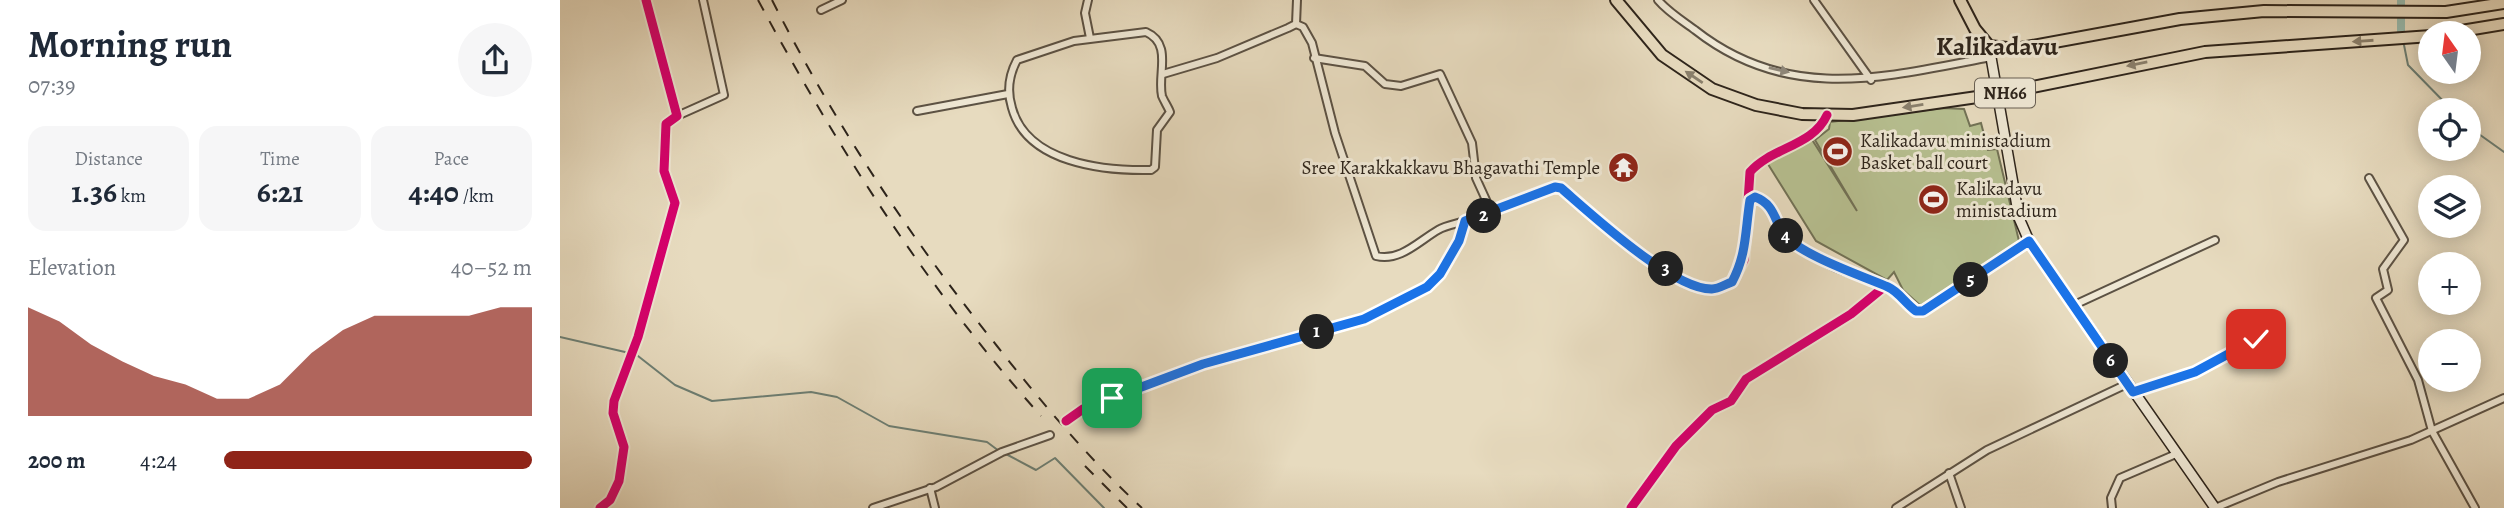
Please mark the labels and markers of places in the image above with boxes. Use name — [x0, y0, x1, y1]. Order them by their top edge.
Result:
place label: Kalikadavu ministadium Basket ball court — [1860, 128, 2051, 176]
sports icon: Kalikadavu ministadium Basket ball court — [1820, 135, 1854, 169]
temple icon: Sree Karakkakkavu Bhagavathi Temple — [1606, 151, 1640, 185]
place label: Sree Karakkakkavu Bhagavathi Temple — [1301, 155, 1600, 181]
place label: Kalikadavu ministadium — [1956, 176, 2058, 224]
sports icon: Kalikadavu ministadium — [1916, 183, 1950, 217]
pin: 2 — [1466, 198, 1502, 234]
pin: 4 — [1768, 218, 1804, 254]
pin: 3 — [1648, 252, 1684, 286]
pin: 5 — [1954, 262, 1988, 298]
pin — [2226, 309, 2286, 369]
pin: 1 — [1300, 314, 1334, 350]
pin: 6 — [2094, 344, 2128, 378]
pin — [1082, 368, 1142, 428]

